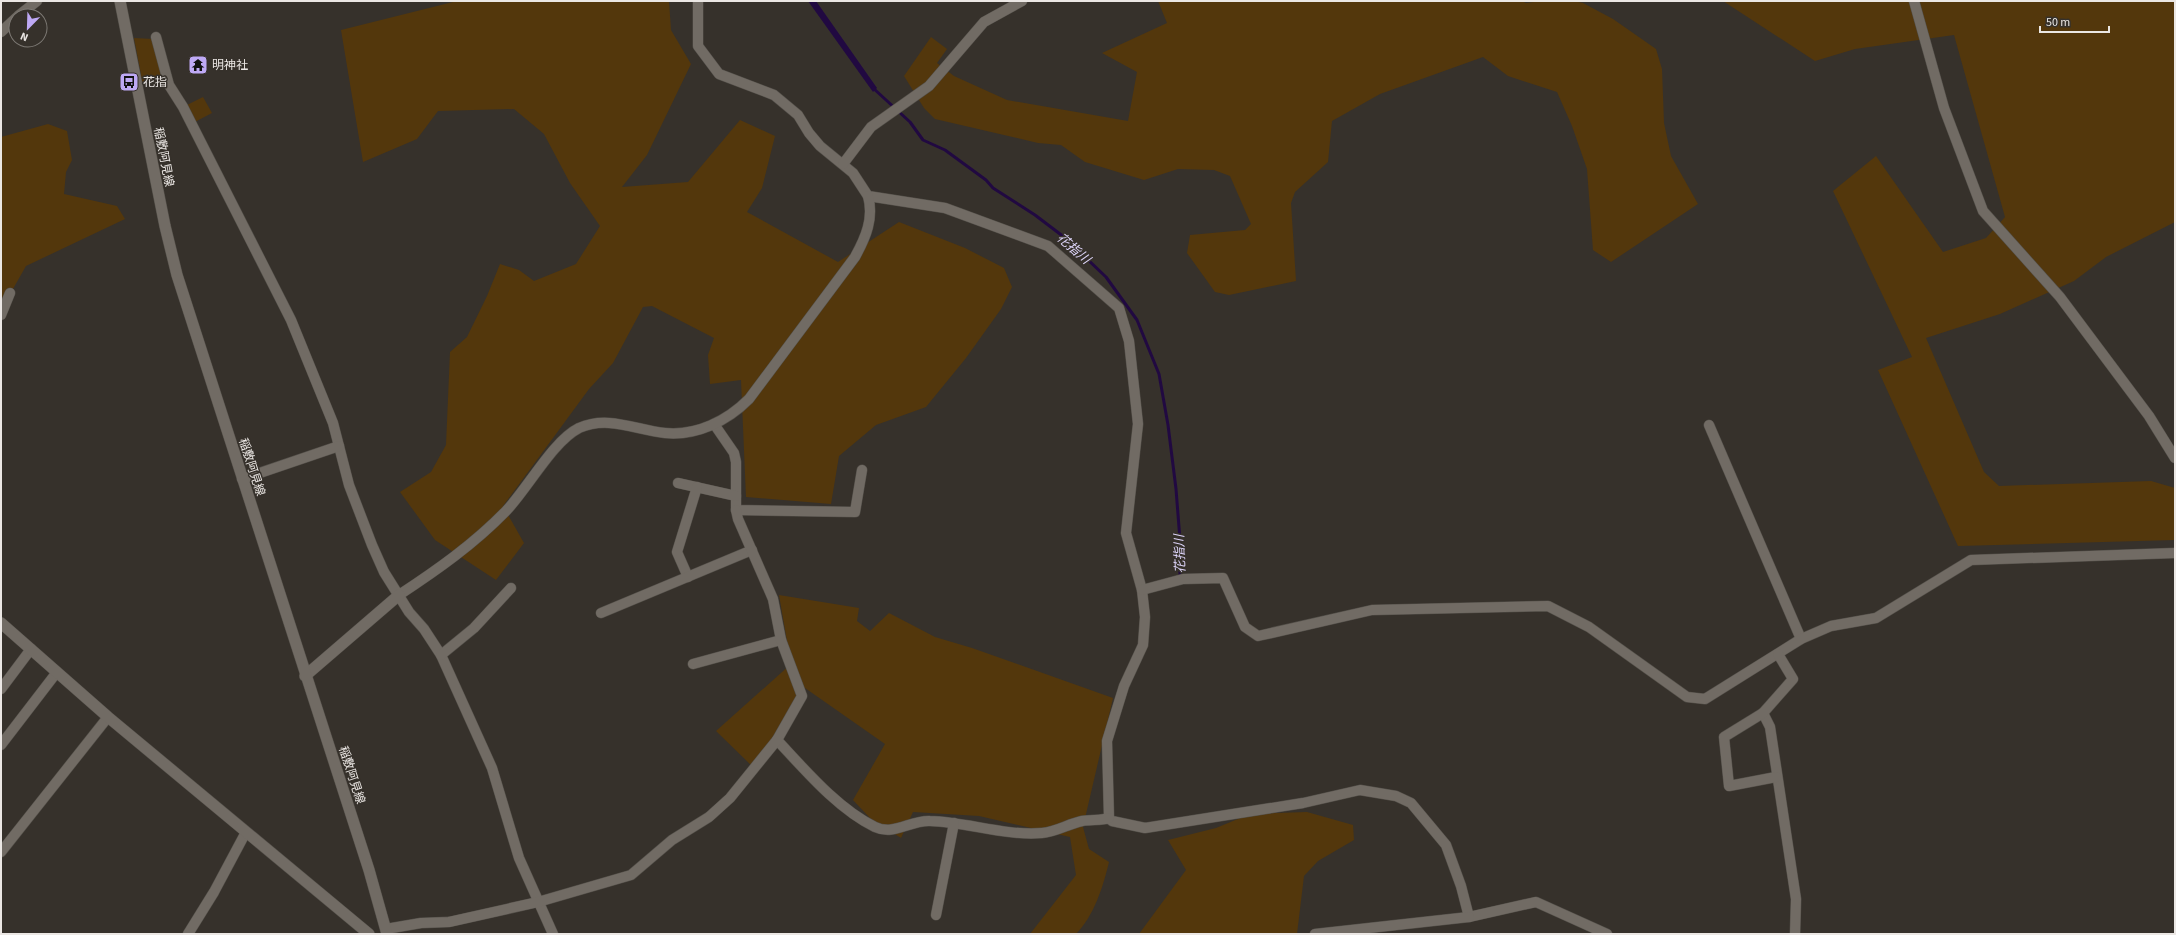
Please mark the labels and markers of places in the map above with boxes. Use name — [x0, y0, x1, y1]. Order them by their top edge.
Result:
temple icon: 明神社 — [187, 54, 209, 76]
place label: 明神社 — [212, 57, 248, 74]
bus stop icon: 花指 — [118, 71, 140, 93]
place label: 花指 — [143, 74, 167, 91]

